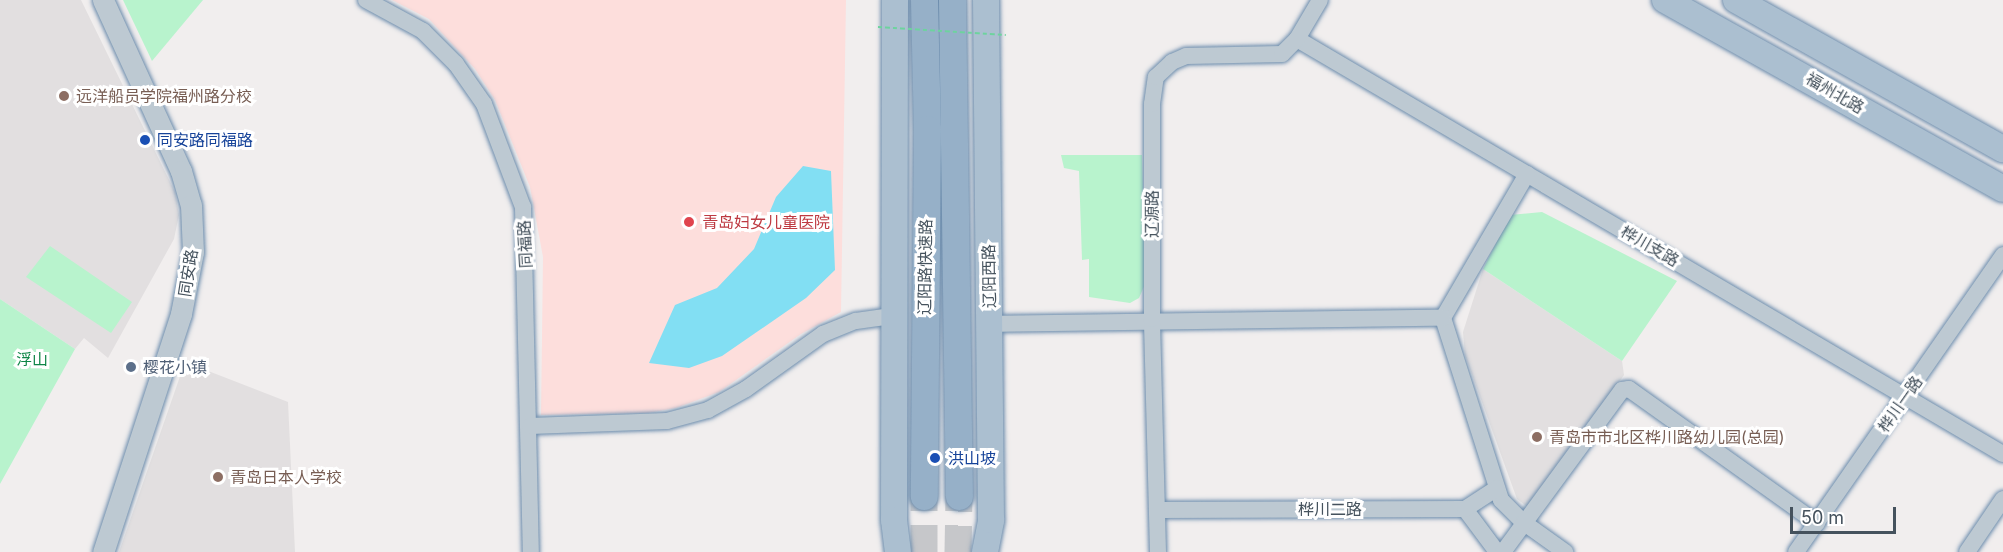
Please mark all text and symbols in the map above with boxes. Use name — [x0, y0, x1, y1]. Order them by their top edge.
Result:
street label: 福州北路 — [1802, 69, 1868, 117]
place label: 远洋船员学院福州路分校 — [76, 86, 252, 106]
marker: 远洋船员学院福州路分校 — [57, 89, 71, 103]
place label: 同安路同福路 — [157, 130, 253, 150]
marker: 同安路同福路 — [138, 133, 152, 147]
street label: 辽源路 — [1142, 190, 1162, 238]
place label: 青岛妇女儿童医院 — [702, 212, 830, 232]
marker: 青岛妇女儿童医院 — [680, 213, 698, 231]
street label: 辽阳路快速路 — [915, 219, 935, 315]
street label: 同福路 — [514, 220, 536, 268]
street label: 桦川支路 — [1617, 222, 1683, 270]
street label: 辽阳西路 — [979, 244, 999, 308]
street label: 同安路 — [175, 248, 201, 298]
park label: 浮山 — [16, 349, 48, 369]
place label: 樱花小镇 — [143, 357, 207, 377]
marker: 樱花小镇 — [124, 360, 138, 374]
street label: 桦川一路 — [1874, 372, 1926, 436]
place label: 青岛市市北区桦川路幼儿园(总园) — [1549, 427, 1785, 447]
marker: 青岛市市北区桦川路幼儿园(总园) — [1530, 430, 1544, 444]
place label: 洪山坡 — [948, 448, 996, 468]
marker: 洪山坡 — [926, 449, 944, 467]
place label: 青岛日本人学校 — [230, 467, 342, 487]
marker: 青岛日本人学校 — [211, 470, 225, 484]
scale bar — [1793, 495, 1900, 533]
street label: 桦川二路 — [1298, 499, 1362, 519]
text: 50 m — [1801, 507, 1844, 528]

